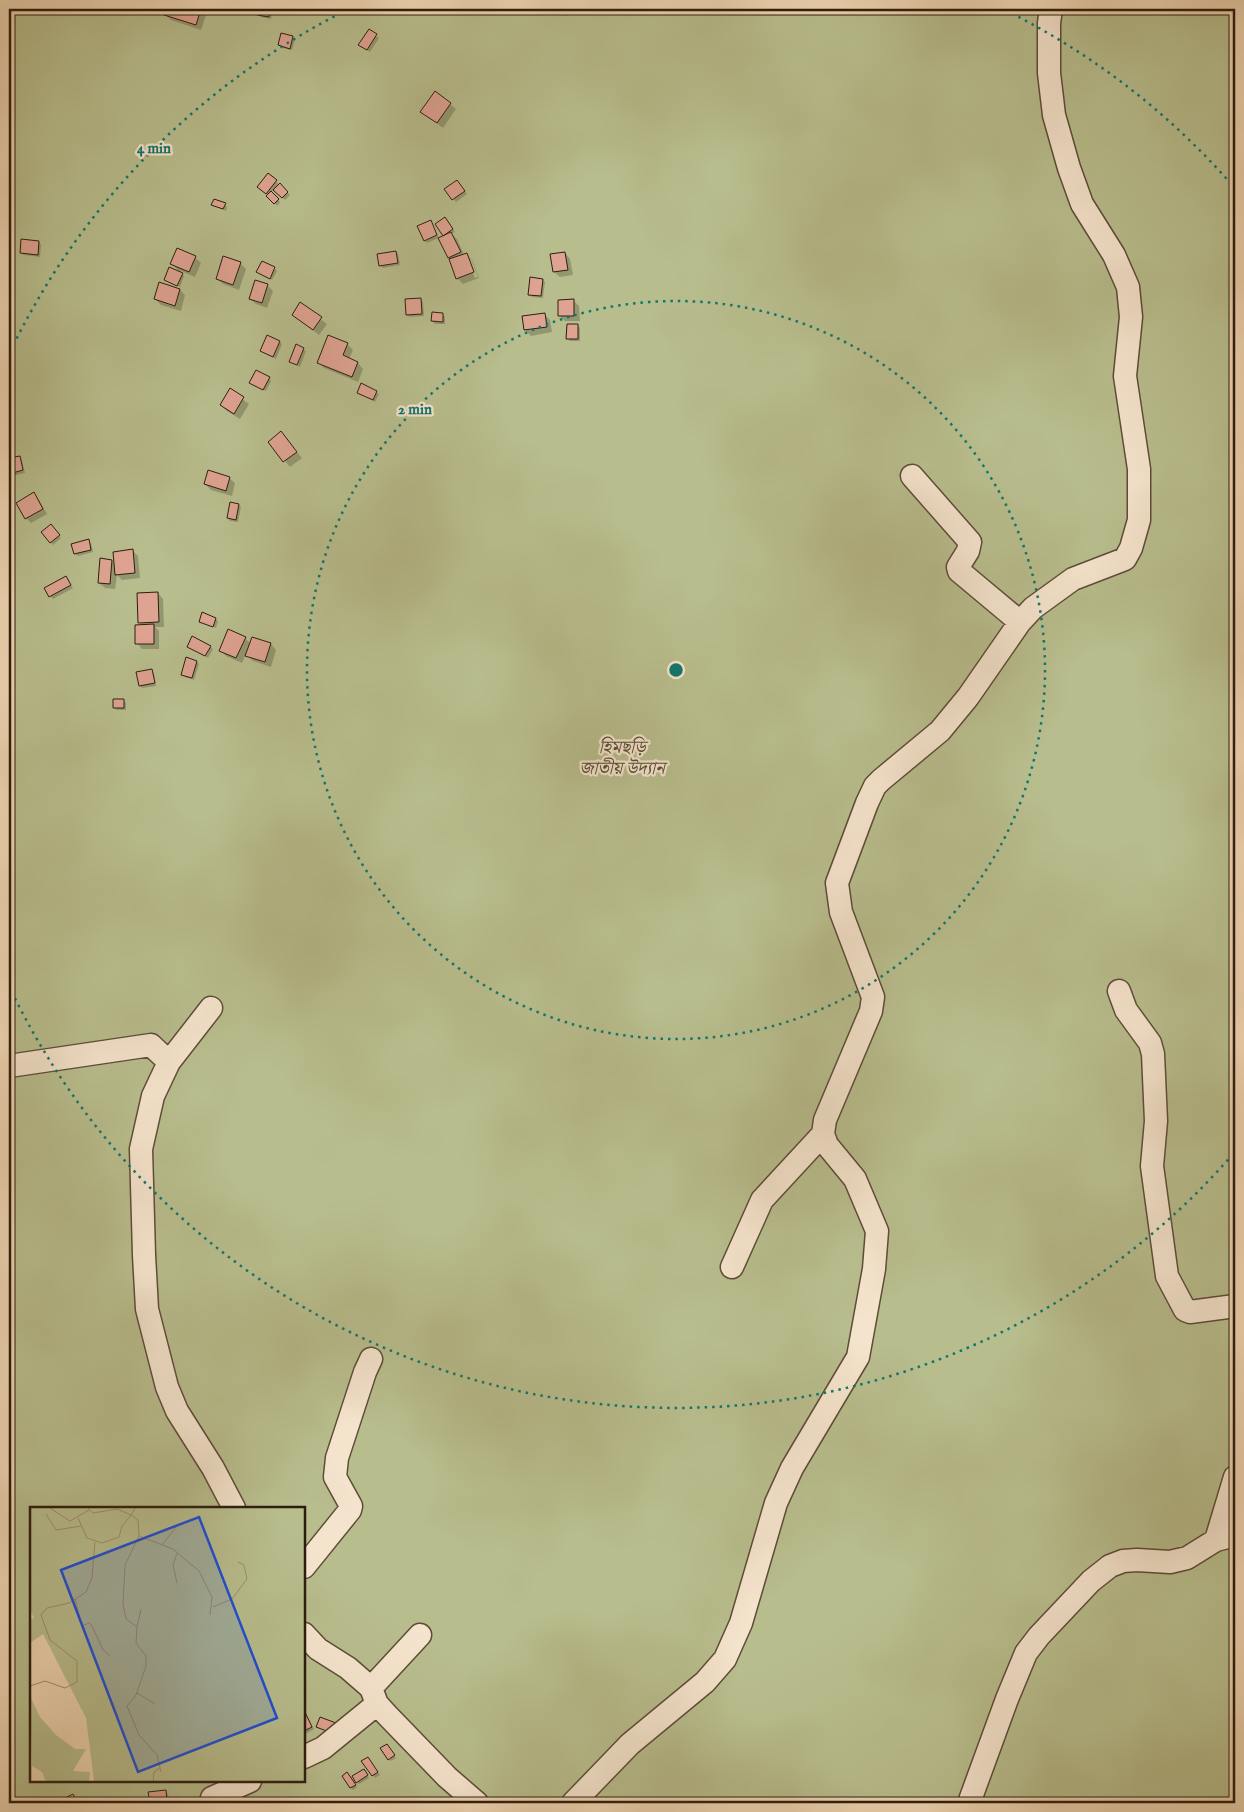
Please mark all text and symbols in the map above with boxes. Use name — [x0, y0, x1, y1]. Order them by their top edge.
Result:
text: 4 min — [137, 139, 171, 158]
text: 2 min — [398, 400, 432, 419]
centre of rings — [667, 661, 685, 679]
park label: হিমছড়ি জাতীয় উদ্যান — [579, 736, 668, 781]
inset map — [30, 1507, 305, 1782]

